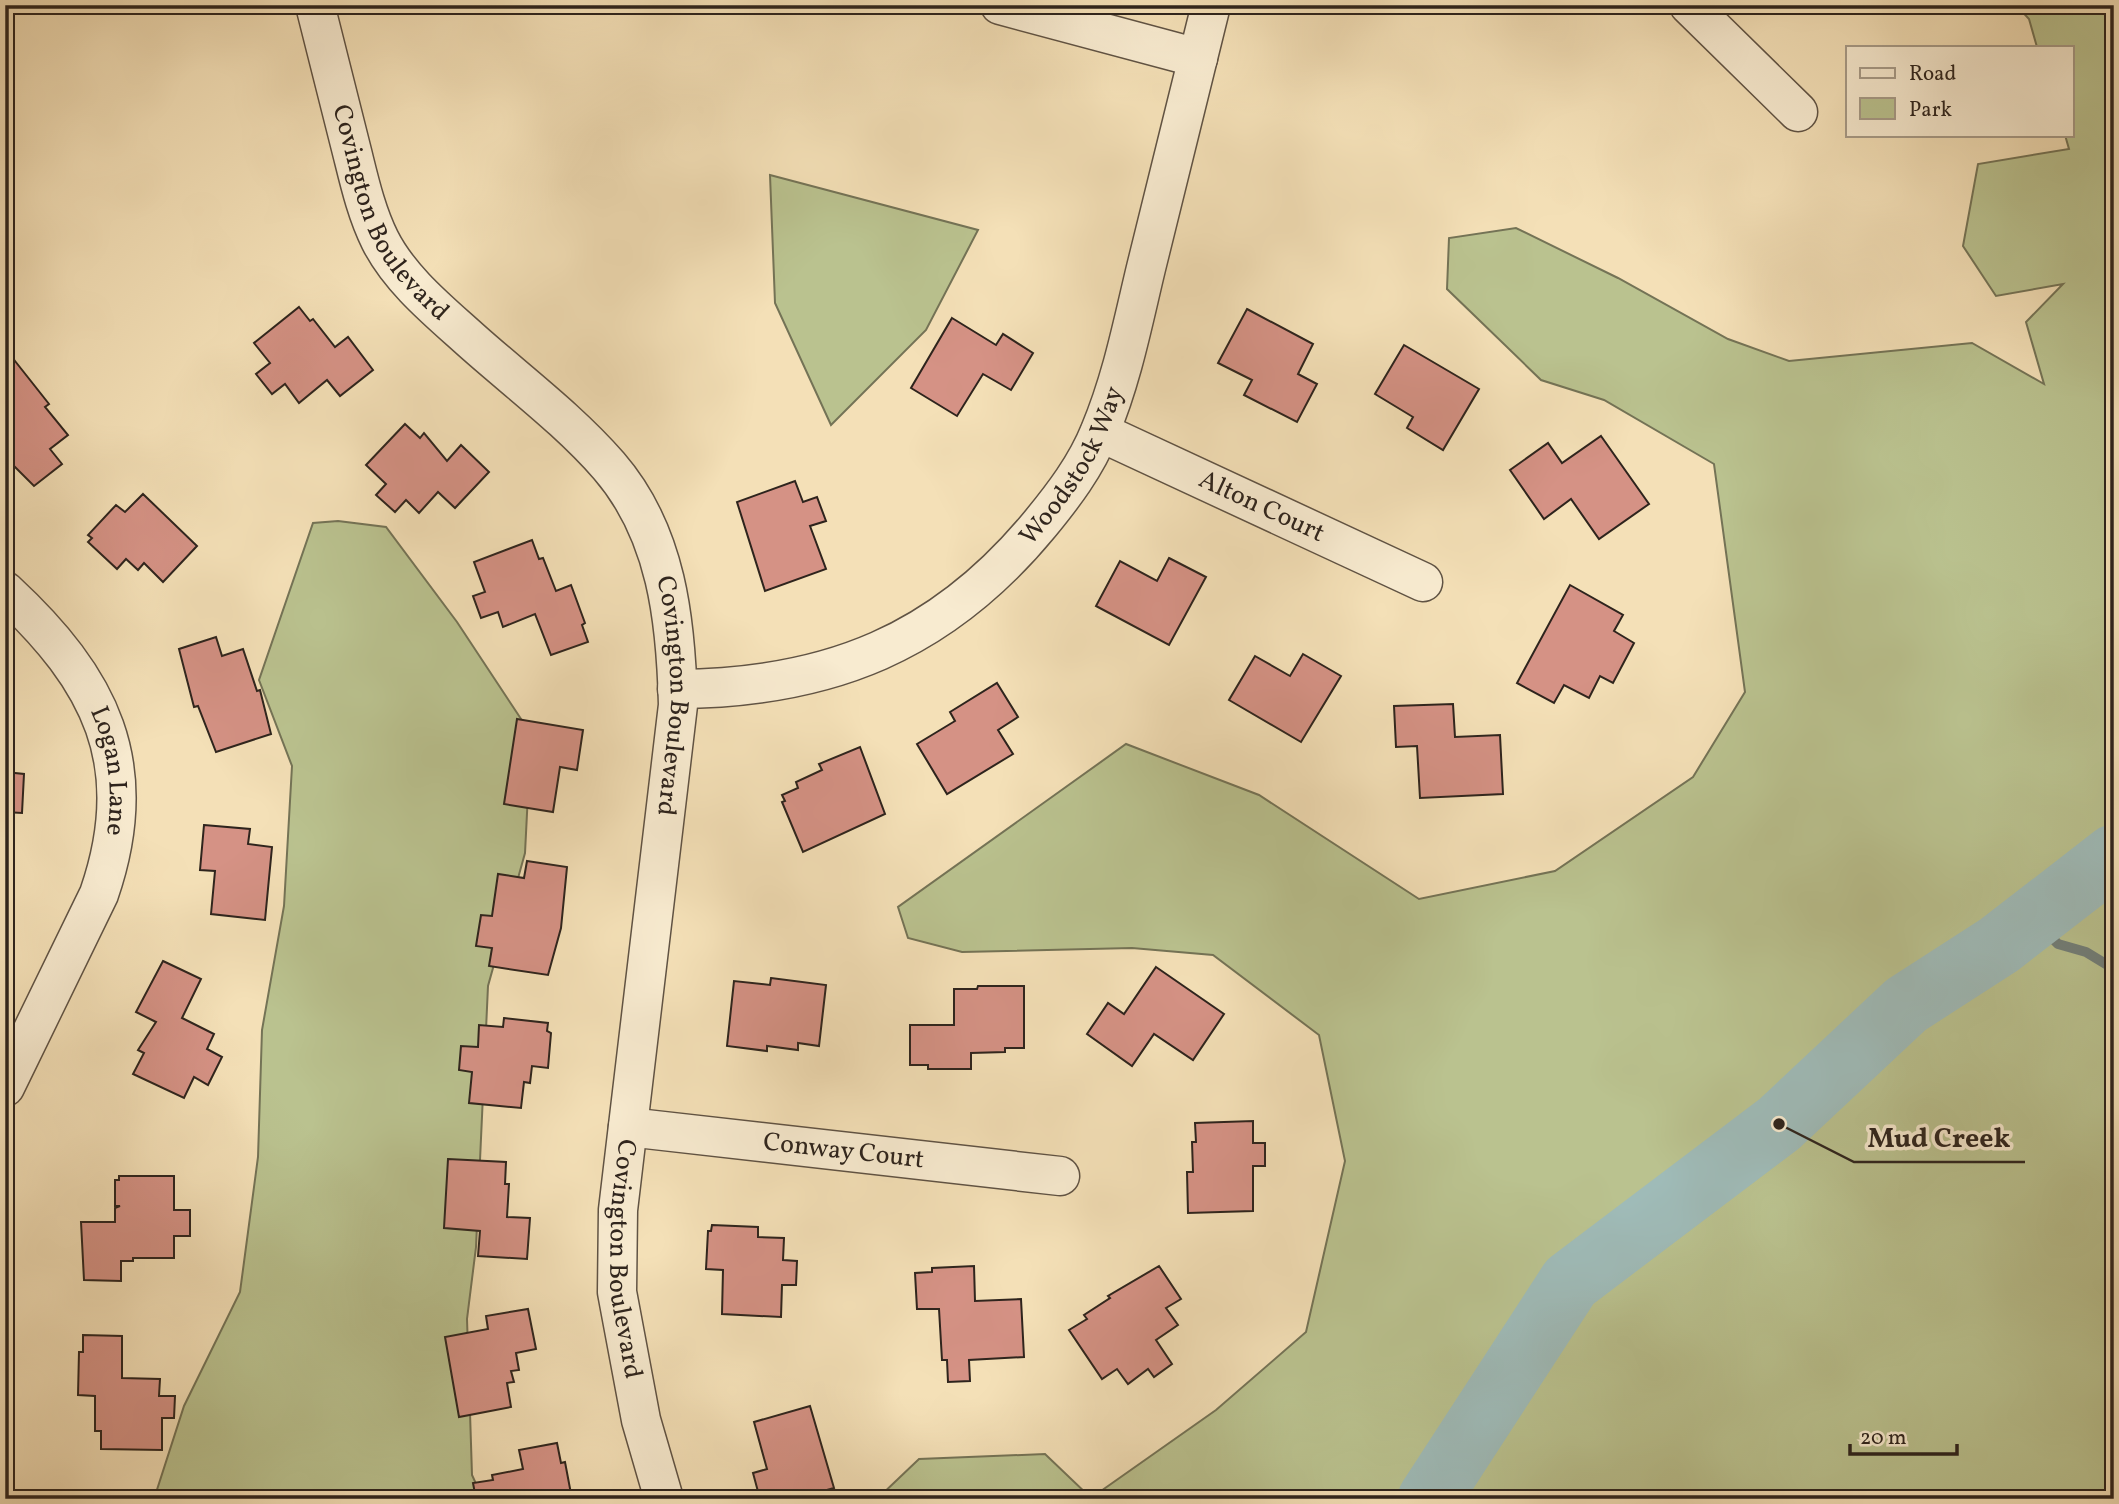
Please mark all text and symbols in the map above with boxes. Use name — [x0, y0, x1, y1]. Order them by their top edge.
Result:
legend — [1846, 46, 2074, 136]
text: Road — [1909, 60, 1956, 89]
text: Park — [1909, 96, 1952, 125]
street label: Covington Boulevard — [323, 101, 457, 330]
street label: Woodstock Way — [1011, 382, 1133, 553]
street label: Alton Court — [1193, 462, 1330, 552]
street label: Covington Boulevard — [646, 572, 697, 818]
street label: Logan Lane — [80, 701, 135, 838]
callout: Mud Creek — [1854, 1113, 2025, 1162]
text: Mud Creek — [1867, 1120, 2011, 1159]
street label: Conway Court — [761, 1124, 926, 1178]
street label: Covington Boulevard — [599, 1137, 651, 1382]
scale bar — [1850, 1413, 1956, 1457]
text: 20 m — [1860, 1424, 1906, 1453]

